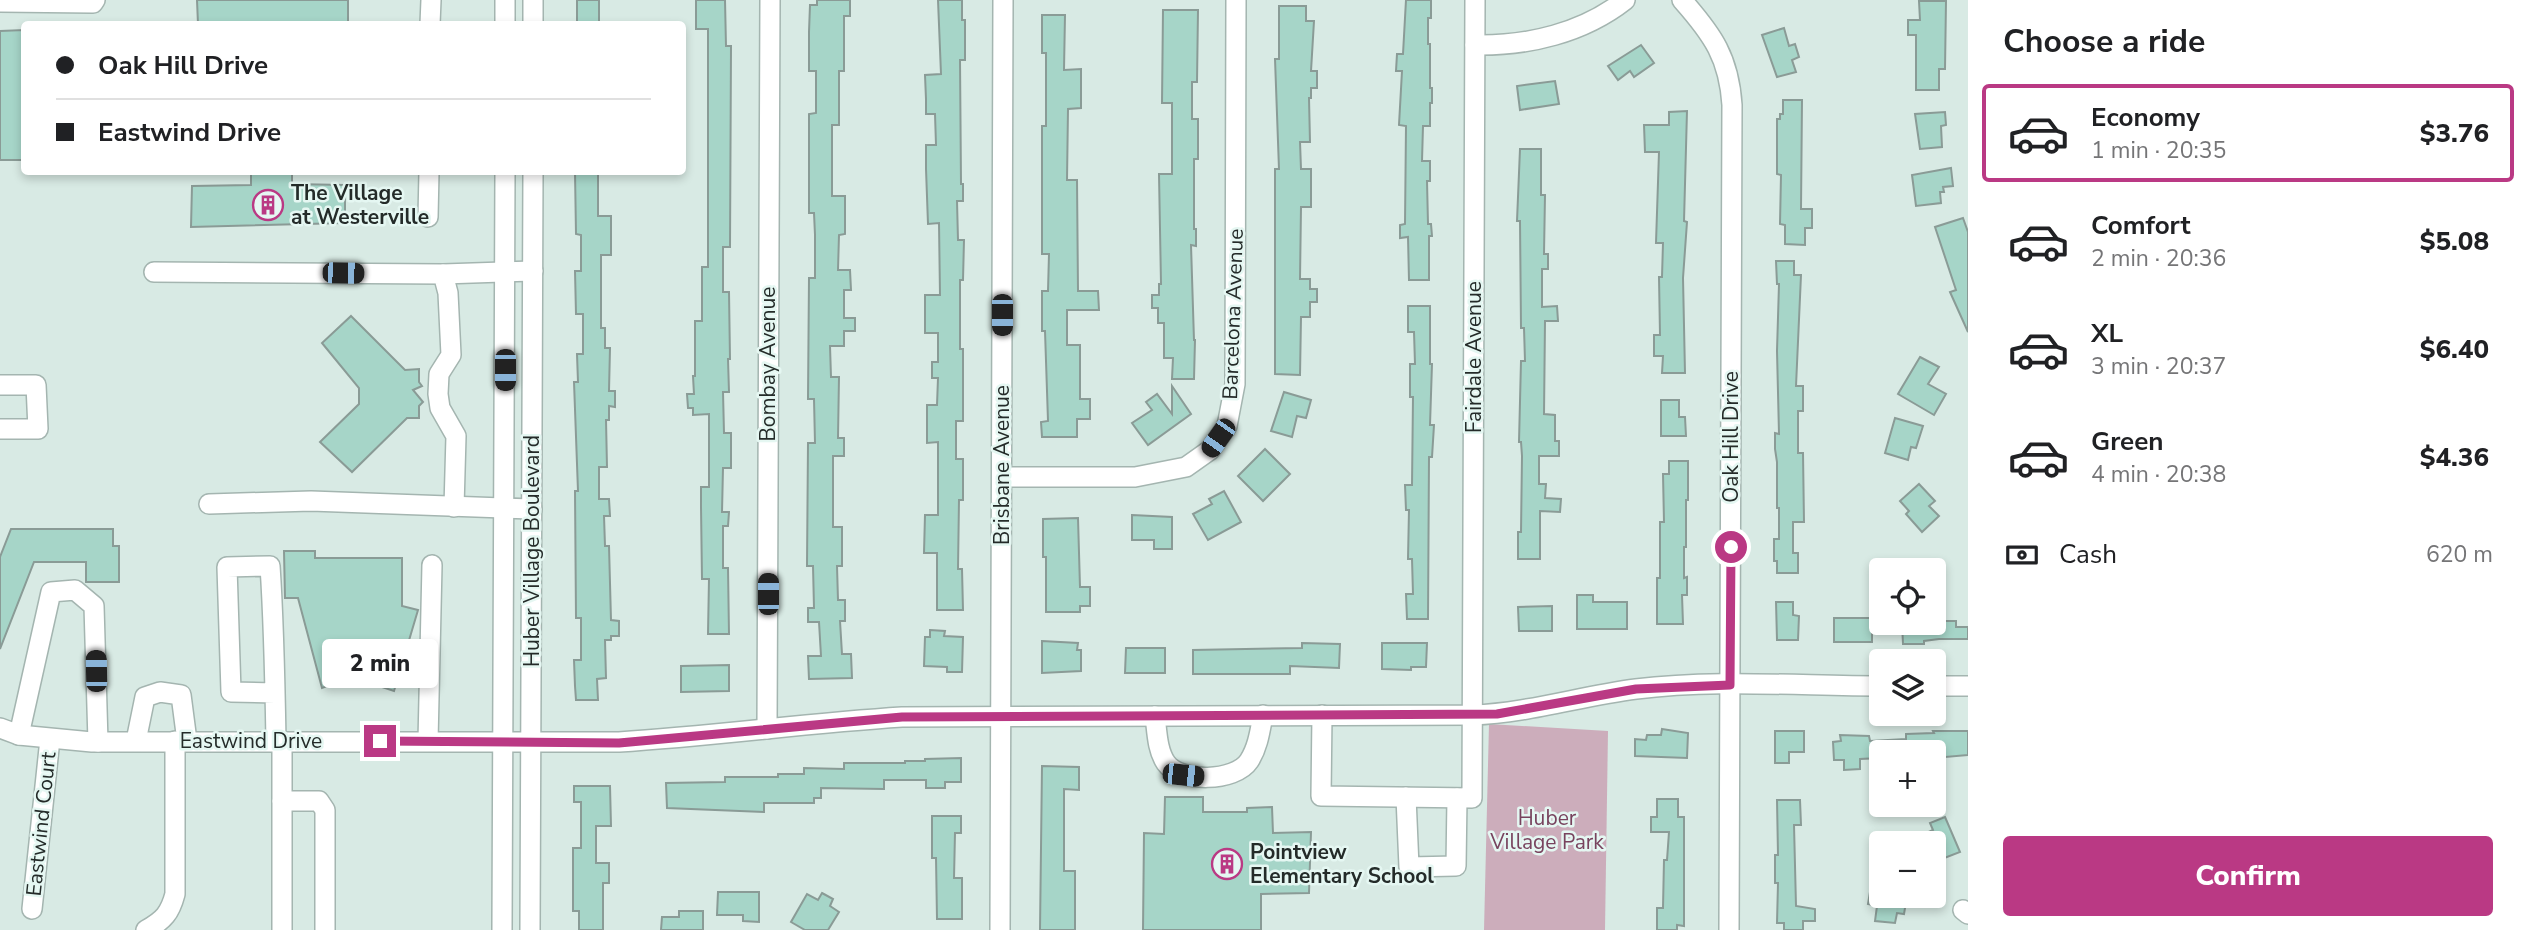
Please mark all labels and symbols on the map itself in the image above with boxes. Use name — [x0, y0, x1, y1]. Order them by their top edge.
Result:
place label: The Village at Westerville — [291, 179, 429, 231]
building icon: The Village at Westerville — [251, 188, 285, 222]
street label: Barcelona Avenue — [1216, 228, 1250, 400]
car — [322, 262, 365, 284]
street label: Fairdale Avenue — [1460, 281, 1488, 433]
street label: Bombay Avenue — [754, 287, 782, 441]
car — [992, 294, 1013, 336]
car — [495, 349, 516, 391]
street label: Oak Hill Drive — [1717, 371, 1745, 503]
street label: Brisbane Avenue — [988, 385, 1016, 545]
car — [1198, 415, 1239, 461]
street label: Huber Village Boulevard — [518, 435, 546, 667]
route start — [1715, 531, 1747, 563]
car — [758, 573, 779, 615]
callout: 2 min — [322, 640, 438, 688]
car — [86, 650, 107, 692]
route end — [364, 725, 396, 757]
street label: Eastwind Drive — [180, 727, 322, 755]
street label: Eastwind Court — [19, 750, 63, 898]
car — [1162, 762, 1205, 788]
park label: Huber Village Park — [1489, 804, 1604, 856]
place label: Pointview Elementary School — [1250, 838, 1434, 890]
building icon: Pointview Elementary School — [1210, 847, 1244, 881]

